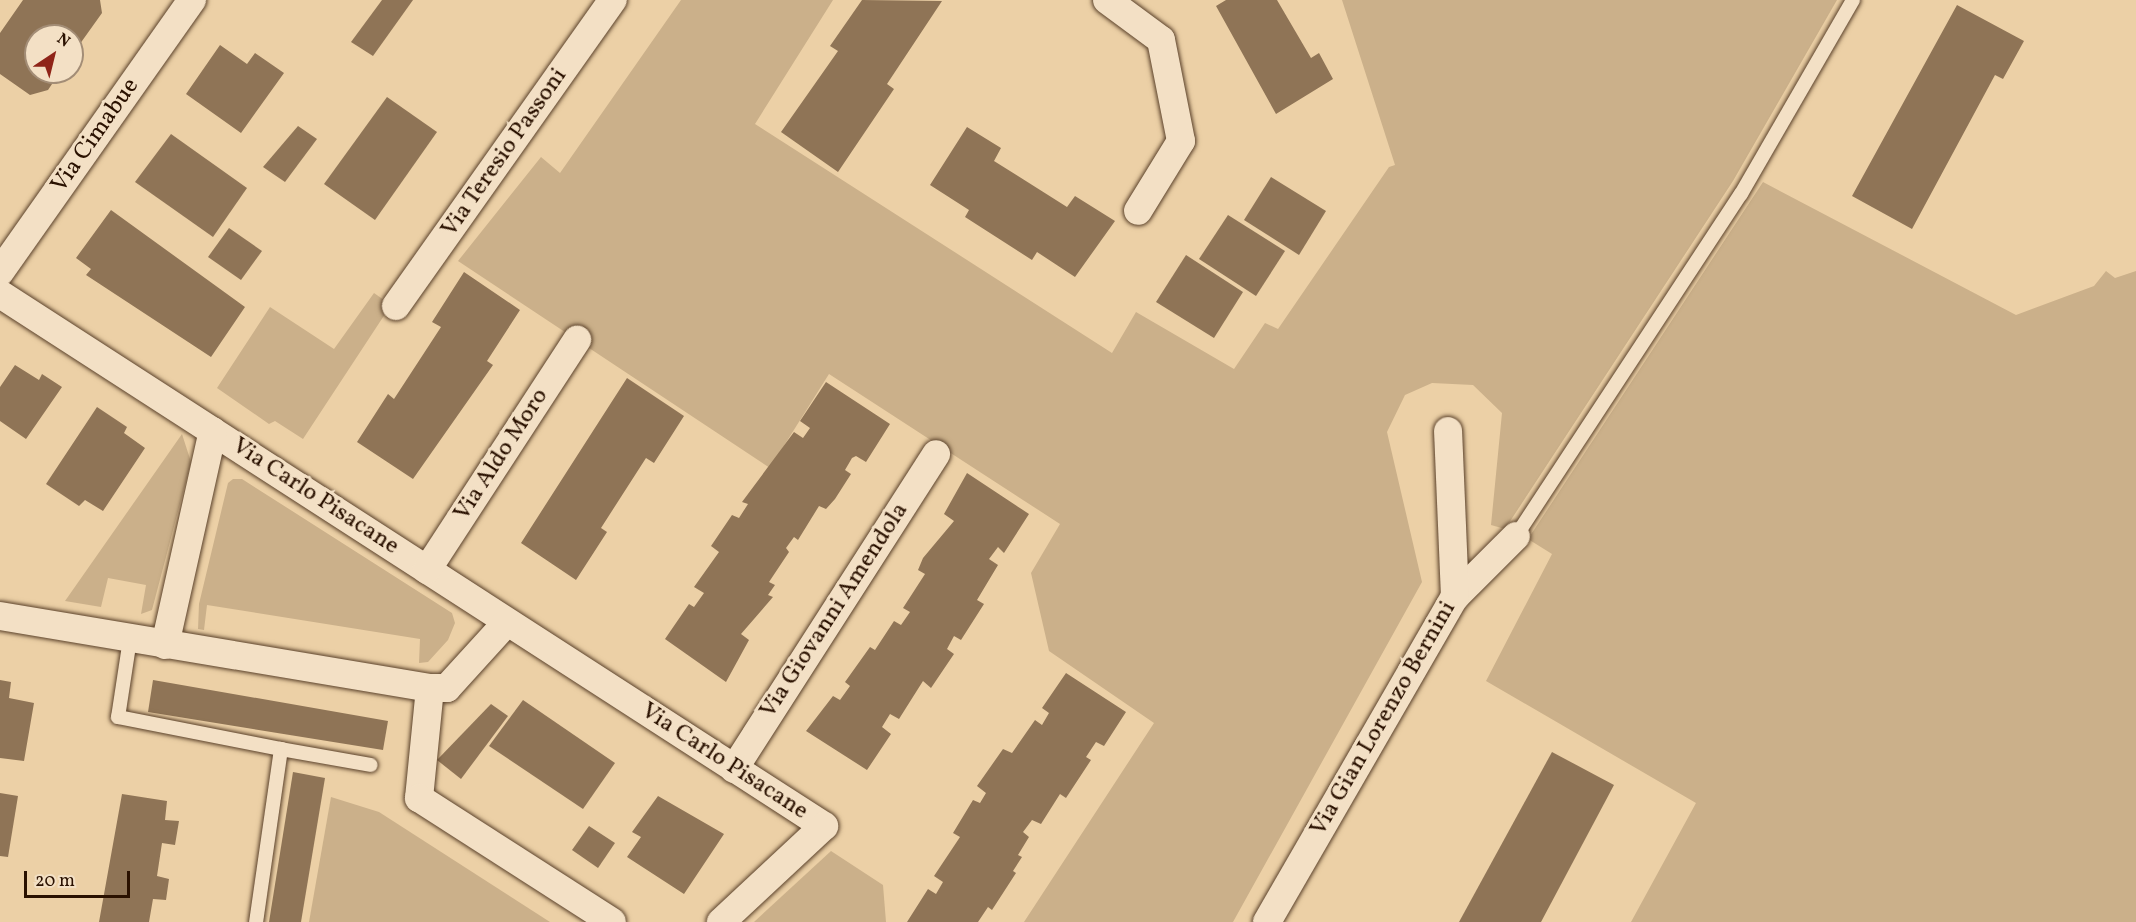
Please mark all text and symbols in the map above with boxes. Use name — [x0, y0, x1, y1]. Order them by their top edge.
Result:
north arrow — [24, 24, 84, 84]
text: N — [52, 29, 74, 53]
street label: Via Teresio Passoni — [436, 63, 574, 243]
street label: Via Cimabue — [46, 73, 146, 199]
street label: Via Aldo Moro — [449, 383, 555, 527]
street label: Via Carlo Pisacane — [226, 432, 404, 562]
street label: Via Giovanni Amendola — [755, 498, 915, 724]
street label: Via Gian Lorenzo Bernini — [1305, 597, 1463, 841]
street label: Via Carlo Pisacane — [635, 697, 813, 827]
scale bar — [27, 859, 134, 897]
text: 20 m — [35, 869, 75, 894]

